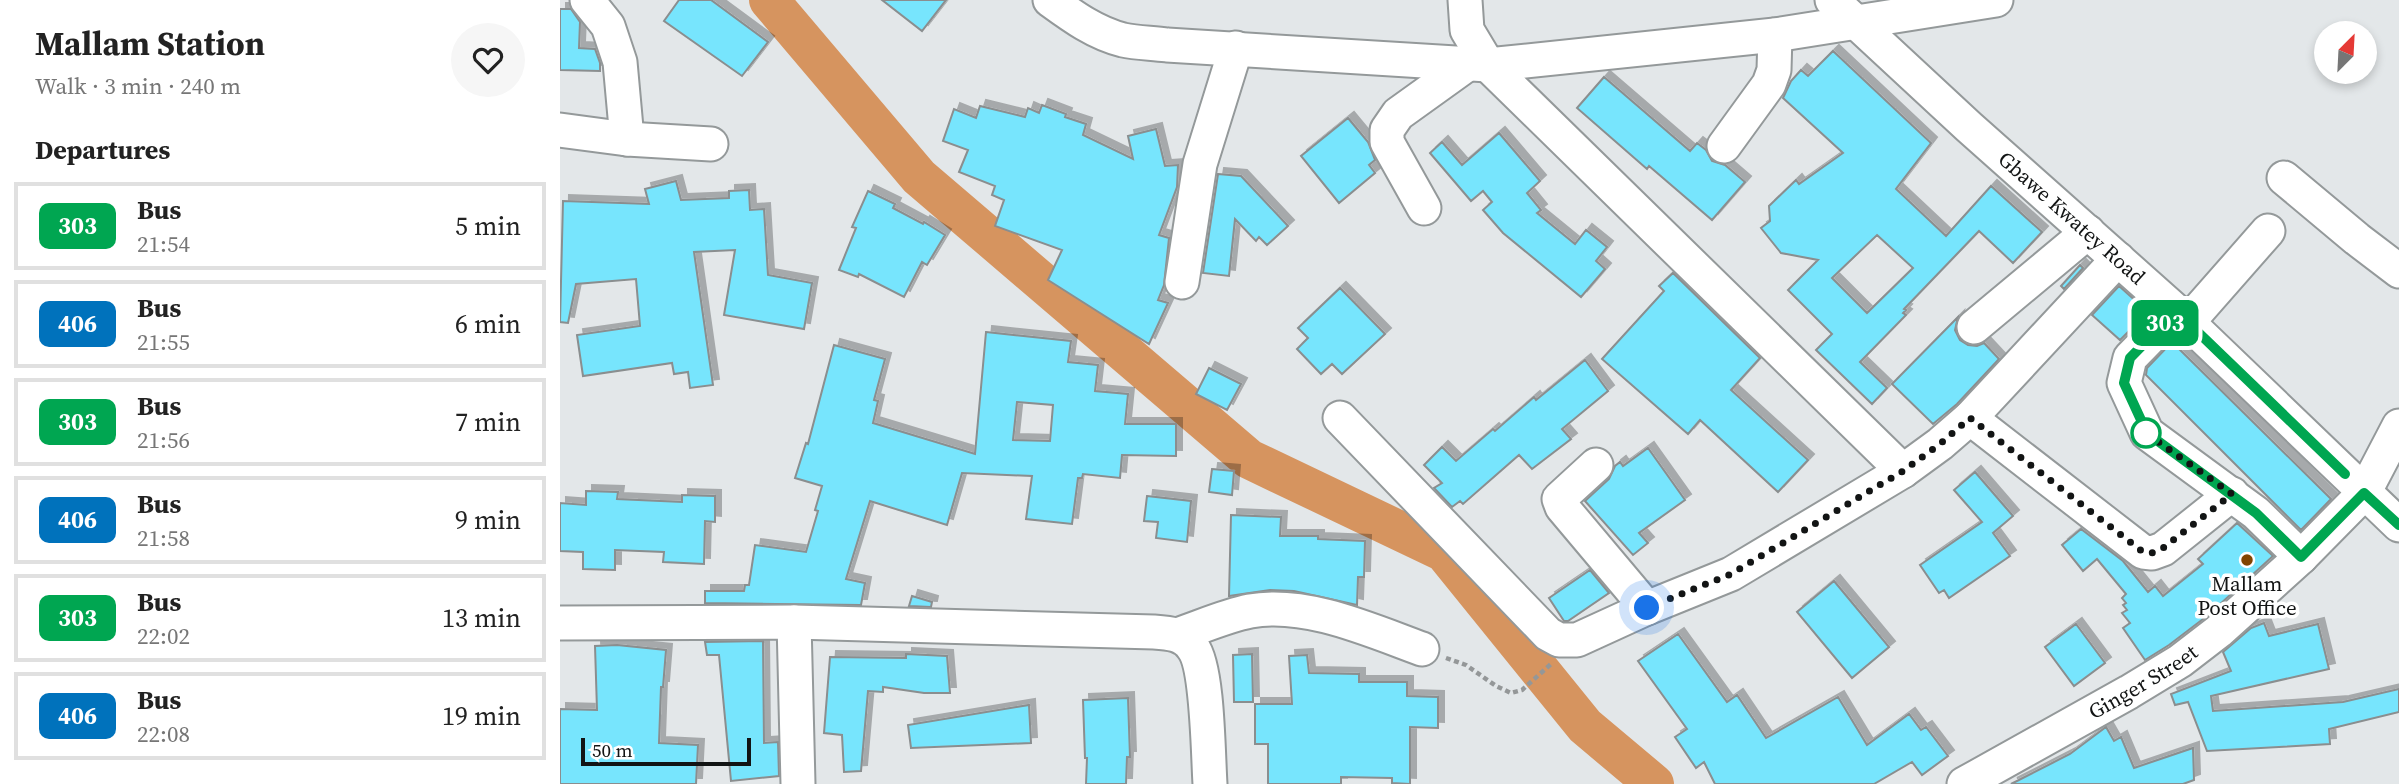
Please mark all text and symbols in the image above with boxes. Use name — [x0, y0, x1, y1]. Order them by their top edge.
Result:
text: Mallam Station — [35, 21, 265, 66]
north arrow — [2314, 21, 2376, 84]
map controls — [2314, 21, 2377, 84]
button: heart — [451, 23, 525, 97]
text: Walk · 3 min · 240 m — [35, 70, 241, 102]
text: Departures — [35, 132, 170, 168]
street label: Gbawe Kwatey Road — [1992, 145, 2152, 291]
text: Bus — [137, 192, 181, 228]
text: 5 min — [455, 208, 521, 244]
text: 303 — [58, 209, 97, 242]
text: 21:54 — [137, 228, 190, 260]
text: Bus — [137, 290, 181, 326]
line badge: 303 — [2125, 300, 2205, 346]
text: 6 min — [455, 306, 521, 342]
text: 303 — [2145, 306, 2185, 339]
text: 406 — [58, 307, 97, 340]
text: 21:55 — [137, 326, 190, 358]
text: Bus — [137, 388, 181, 424]
text: 7 min — [455, 404, 521, 440]
text: 303 — [58, 405, 97, 438]
unlabelled marker — [2131, 418, 2161, 448]
text: 21:56 — [137, 424, 190, 456]
text: Bus — [137, 486, 181, 522]
text: 9 min — [455, 502, 521, 538]
text: 406 — [58, 503, 97, 536]
text: 21:58 — [137, 522, 190, 554]
marker: Mallam Post Office — [2239, 552, 2255, 568]
place label: Mallam Post Office — [2197, 569, 2297, 622]
text: Bus — [137, 584, 181, 620]
your location — [1629, 590, 1664, 625]
text: 13 min — [442, 600, 521, 636]
text: 303 — [58, 601, 97, 634]
text: 22:02 — [137, 620, 190, 652]
street label: Ginger Street — [2083, 638, 2204, 726]
text: Bus — [137, 682, 181, 718]
text: 19 min — [442, 698, 521, 734]
text: 406 — [58, 699, 97, 732]
text: 22:08 — [137, 718, 190, 750]
scale bar — [581, 735, 751, 767]
text: 50 m — [592, 737, 633, 763]

